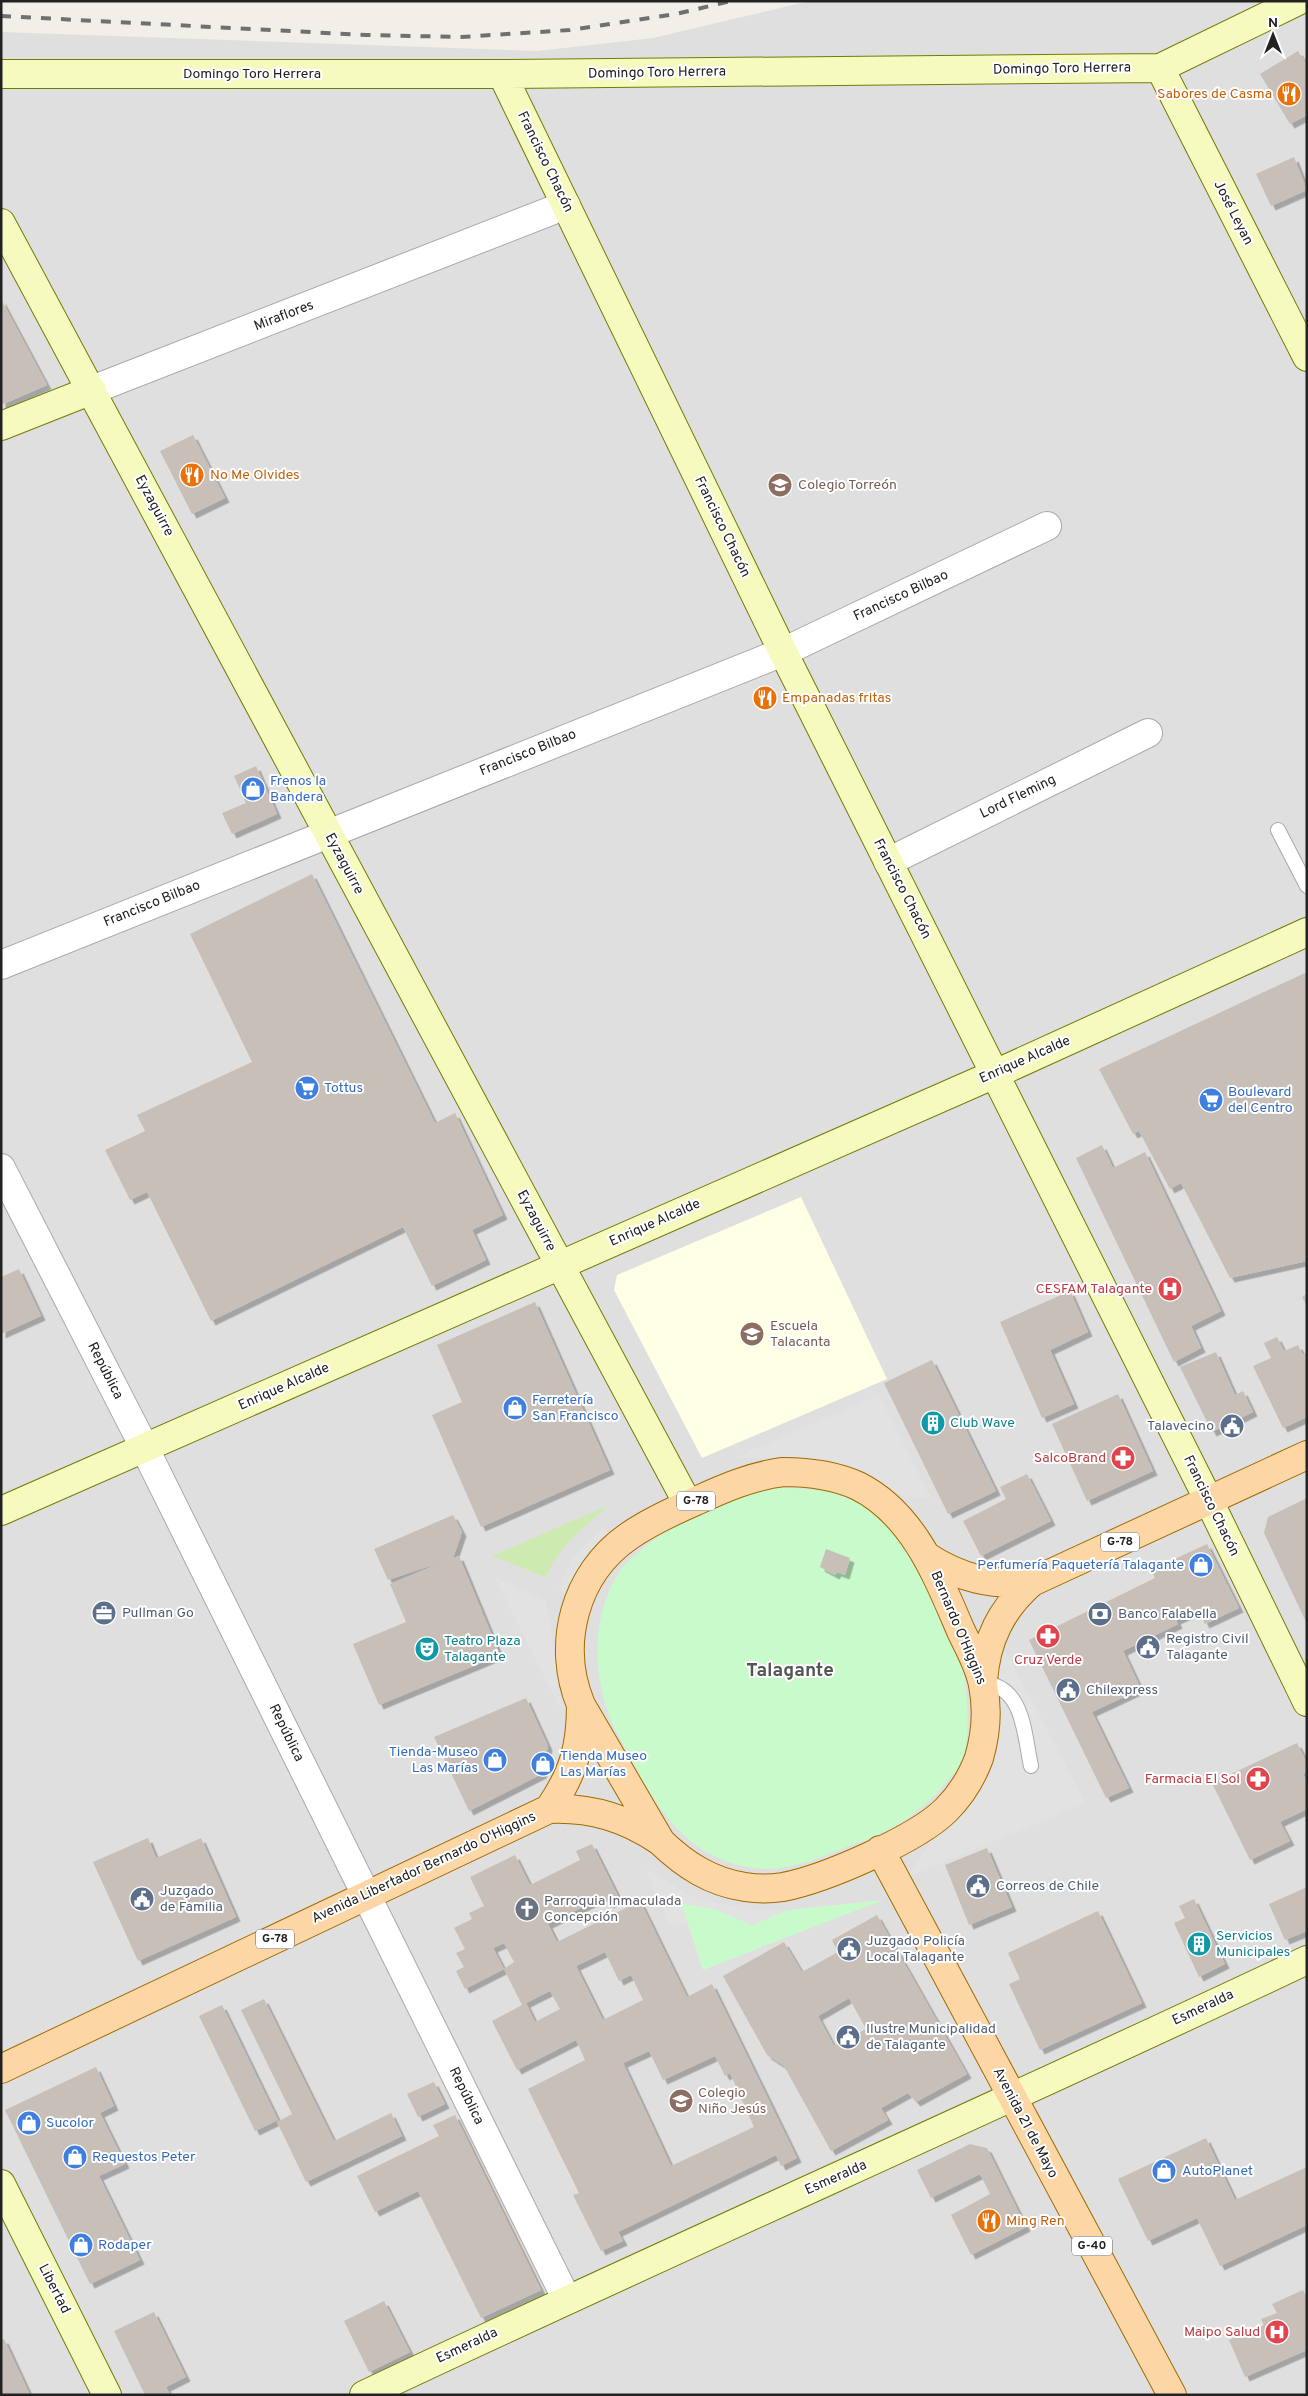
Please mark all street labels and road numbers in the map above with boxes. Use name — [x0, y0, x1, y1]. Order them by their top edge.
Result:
street label: Domingo Toro Herrera — [993, 59, 1131, 79]
street label: Domingo Toro Herrera — [588, 63, 726, 83]
street label: Domingo Toro Herrera — [183, 66, 321, 83]
street label: Francisco Chacón — [513, 109, 577, 215]
street label: José Leyan — [1209, 178, 1257, 248]
street label: Miraflores — [252, 297, 316, 335]
street label: Eyzaguirre — [131, 472, 177, 540]
street label: Francisco Chacón — [690, 474, 754, 580]
street label: Francisco Bilbao — [851, 567, 951, 625]
street label: Francisco Bilbao — [477, 726, 579, 780]
street label: Lord Fleming — [977, 771, 1059, 823]
street label: Eyzaguirre — [321, 830, 367, 898]
street label: Francisco Chacón — [869, 836, 935, 942]
street label: Francisco Bilbao — [101, 877, 203, 931]
street label: Enrique Alcalde — [977, 1032, 1073, 1088]
street label: Eyzaguirre — [513, 1187, 559, 1255]
street label: Enrique Alcalde — [607, 1195, 703, 1251]
street label: República — [83, 1340, 127, 1402]
street label: Enrique Alcalde — [236, 1359, 332, 1415]
street label: Francisco Chacón — [1179, 1453, 1243, 1559]
road number: G-78 — [677, 1492, 715, 1510]
road number: G-78 — [1101, 1532, 1139, 1551]
street label: Bernardo O'Higgins — [926, 1568, 990, 1688]
street label: República — [265, 1702, 307, 1764]
street label: Avenida Libertador Bernardo O'Higgins — [309, 1808, 539, 1928]
road number: G-78 — [256, 1930, 294, 1948]
street label: Esmeralda — [1170, 1986, 1236, 2030]
street label: República — [445, 2065, 487, 2127]
street label: Avenida 21 de Mayo — [989, 2065, 1061, 2181]
street label: Esmeralda — [802, 2157, 870, 2199]
road number: G-40 — [1072, 2236, 1112, 2256]
street label: Libertad — [34, 2261, 74, 2317]
street label: Esmeralda — [434, 2324, 500, 2368]

